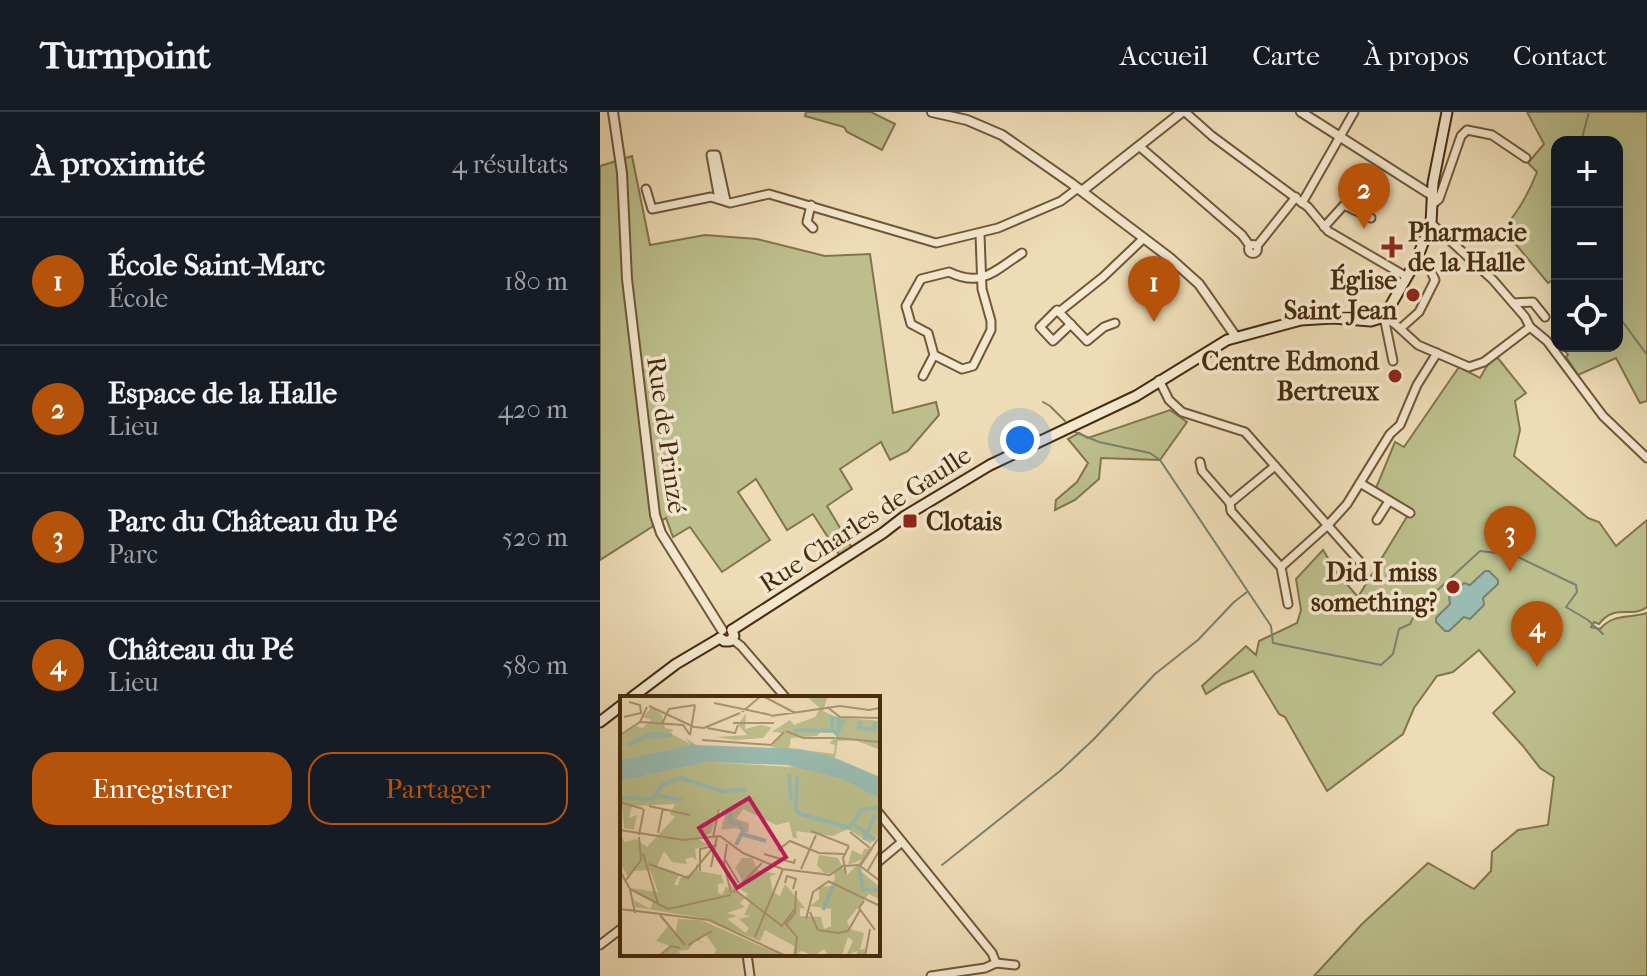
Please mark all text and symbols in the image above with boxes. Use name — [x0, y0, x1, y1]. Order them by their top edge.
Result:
text: Turnpoint — [40, 33, 211, 78]
text: Accueil — [1120, 39, 1208, 72]
text: Carte — [1252, 39, 1320, 72]
text: À propos — [1364, 39, 1469, 72]
text: Contact — [1513, 39, 1607, 72]
map controls — [1551, 136, 1623, 352]
button: + — [1551, 136, 1623, 208]
text: À proximité — [32, 144, 205, 184]
text: 4 résultats — [452, 149, 568, 180]
pin: 2 — [1338, 163, 1390, 229]
button: − — [1551, 208, 1623, 280]
place label: Pharmacie de la Halle — [1408, 217, 1527, 278]
marker: Pharmacie de la Halle — [1383, 238, 1401, 256]
text: École Saint-Marc — [108, 248, 325, 283]
pin: 1 — [1128, 256, 1180, 322]
place label: Église Saint-Jean — [1284, 263, 1398, 326]
text: 1 — [53, 266, 63, 297]
text: 180 m — [504, 266, 568, 297]
button: locate — [1551, 280, 1623, 352]
text: École — [108, 283, 168, 314]
marker: Église Saint-Jean — [1404, 286, 1422, 304]
place label: Centre Edmond Bertreux — [1201, 346, 1380, 407]
street label: Rue de Prinzé — [640, 355, 693, 516]
marker: Centre Edmond Bertreux — [1386, 367, 1404, 385]
text: Espace de la Halle — [108, 376, 337, 411]
text: 2 — [51, 394, 65, 425]
text: 420 m — [498, 394, 568, 425]
text: Lieu — [108, 411, 159, 442]
your location — [1000, 420, 1040, 460]
street label: Rue Charles de Gaulle — [754, 439, 977, 599]
text: Parc du Château du Pé — [108, 504, 397, 539]
place label: Clotais — [926, 506, 1003, 537]
pin: 3 — [1484, 506, 1536, 572]
marker: Clotais — [901, 512, 919, 530]
text: 3 — [53, 522, 63, 553]
text: 520 m — [502, 522, 568, 553]
text: Parc — [108, 539, 158, 570]
place label: Did I miss something? — [1311, 557, 1437, 618]
marker: Did I miss something? — [1444, 578, 1462, 596]
pin: 4 — [1511, 601, 1563, 667]
text: Château du Pé — [108, 632, 294, 667]
text: 4 — [50, 650, 66, 681]
text: 580 m — [502, 650, 568, 681]
text: Lieu — [108, 667, 159, 698]
inset map — [620, 696, 880, 956]
button: Enregistrer — [32, 752, 292, 825]
button: Partager — [308, 752, 568, 825]

